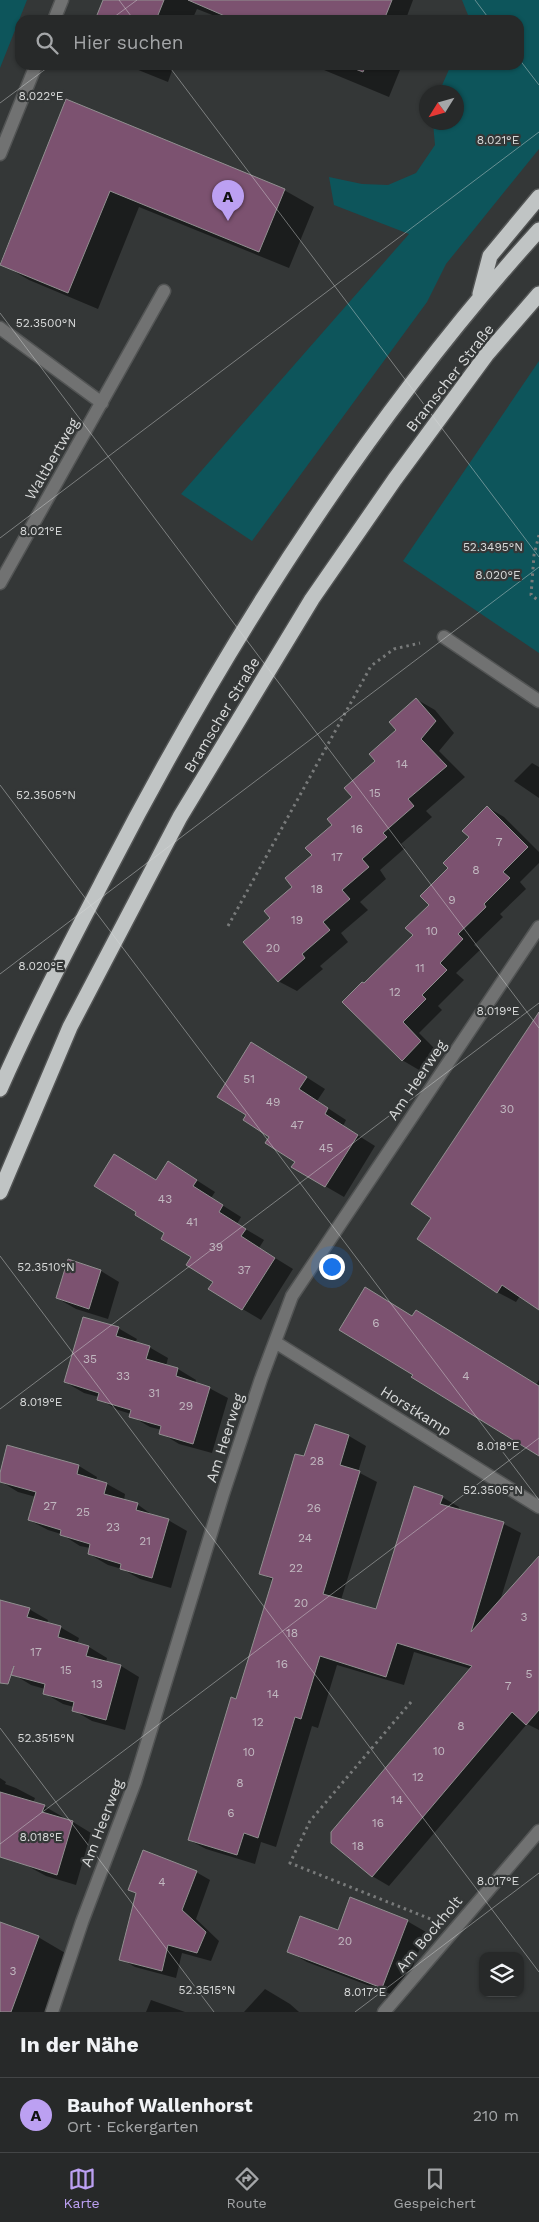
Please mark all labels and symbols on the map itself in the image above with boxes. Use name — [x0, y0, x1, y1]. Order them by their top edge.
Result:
north arrow — [419, 85, 464, 130]
text: 8.022°E — [19, 89, 64, 103]
text: 8.021°E — [477, 133, 520, 147]
pin: A — [212, 180, 244, 221]
text: 52.3500°N — [16, 316, 76, 330]
street label: Bramscher Straße — [402, 321, 498, 435]
street label: Waltbertweg — [21, 415, 83, 503]
text: 8.021°E — [20, 524, 63, 538]
text: 52.3495°N — [463, 540, 523, 554]
text: 8.020°E — [475, 568, 521, 582]
street label: Bramscher Straße — [180, 654, 264, 776]
house number: 14 — [396, 757, 408, 771]
house number: 15 — [369, 786, 381, 800]
text: 52.3505°N — [16, 788, 76, 802]
house number: 16 — [351, 822, 363, 836]
house number: 7 — [496, 835, 503, 849]
house number: 17 — [331, 850, 343, 864]
house number: 8 — [472, 863, 480, 877]
house number: 18 — [311, 882, 323, 896]
house number: 9 — [448, 893, 456, 907]
house number: 19 — [291, 913, 303, 927]
house number: 10 — [426, 924, 438, 938]
house number: 20 — [266, 941, 280, 955]
text: 8.020°E — [18, 959, 64, 973]
house number: 11 — [415, 961, 425, 975]
house number: 12 — [389, 985, 401, 999]
text: 8.019°E — [476, 1004, 520, 1018]
street label: Am Heerweg — [384, 1037, 450, 1123]
house number: 51 — [243, 1072, 255, 1086]
house number: 49 — [266, 1095, 280, 1109]
house number: 30 — [500, 1102, 514, 1116]
house number: 47 — [290, 1118, 304, 1132]
house number: 45 — [319, 1141, 333, 1155]
house number: 43 — [158, 1192, 172, 1206]
house number: 41 — [186, 1215, 198, 1229]
house number: 39 — [209, 1240, 223, 1254]
your location — [319, 1254, 345, 1280]
text: 52.3510°N — [17, 1260, 75, 1274]
house number: 37 — [237, 1263, 251, 1277]
house number: 6 — [372, 1316, 380, 1330]
house number: 35 — [83, 1352, 97, 1366]
house number: 33 — [116, 1369, 130, 1383]
house number: 4 — [462, 1369, 470, 1383]
street label: Horstkamp — [377, 1382, 455, 1440]
house number: 31 — [148, 1386, 160, 1400]
street label: Am Heerweg — [202, 1391, 248, 1485]
text: 8.019°E — [19, 1395, 63, 1409]
house number: 29 — [179, 1399, 193, 1413]
text: 8.018°E — [476, 1439, 520, 1453]
house number: 28 — [310, 1454, 324, 1468]
text: 52.3505°N — [463, 1483, 523, 1497]
house number: 27 — [43, 1499, 57, 1513]
house number: 26 — [307, 1501, 321, 1515]
house number: 25 — [76, 1505, 90, 1519]
house number: 23 — [106, 1520, 120, 1534]
house number: 24 — [298, 1531, 312, 1545]
house number: 21 — [139, 1534, 151, 1548]
house number: 22 — [289, 1561, 303, 1575]
house number: 20 — [294, 1596, 308, 1610]
house number: 3 — [521, 1610, 528, 1624]
house number: 18 — [286, 1626, 298, 1640]
house number: 17 — [30, 1645, 42, 1659]
house number: 16 — [276, 1657, 288, 1671]
house number: 15 — [60, 1663, 72, 1677]
house number: 5 — [526, 1667, 533, 1681]
house number: 13 — [91, 1677, 103, 1691]
house number: 7 — [505, 1679, 512, 1693]
house number: 14 — [267, 1687, 279, 1701]
house number: 12 — [252, 1715, 264, 1729]
house number: 8 — [457, 1719, 465, 1733]
text: 52.3515°N — [17, 1731, 75, 1745]
house number: 10 — [433, 1744, 445, 1758]
house number: 10 — [243, 1745, 255, 1759]
house number: 12 — [412, 1770, 424, 1784]
house number: 8 — [236, 1776, 244, 1790]
street label: Am Heerweg — [77, 1777, 127, 1869]
house number: 14 — [391, 1793, 403, 1807]
house number: 6 — [227, 1806, 235, 1820]
house number: 16 — [372, 1816, 384, 1830]
text: 8.018°E — [19, 1830, 63, 1844]
house number: 18 — [352, 1839, 364, 1853]
text: 8.017°E — [477, 1874, 520, 1888]
house number: 4 — [158, 1875, 166, 1889]
street label: Am Bockholt — [392, 1892, 467, 1976]
house number: 20 — [338, 1934, 352, 1948]
house number: 3 — [10, 1964, 17, 1978]
text: 52.3515°N — [178, 1983, 236, 1997]
text: 8.017°E — [344, 1985, 387, 1999]

